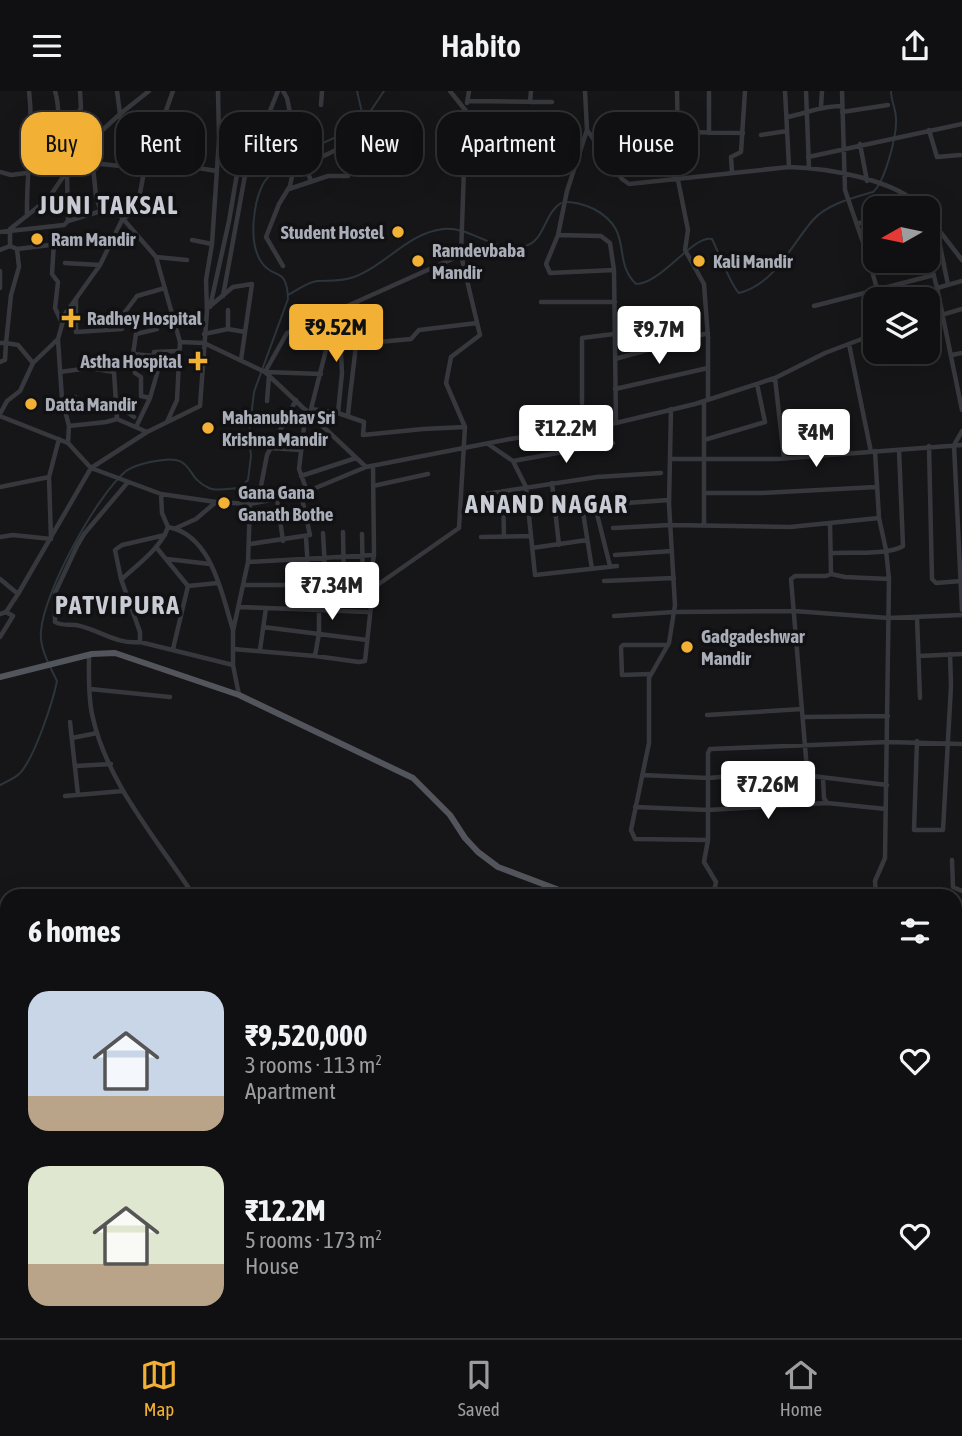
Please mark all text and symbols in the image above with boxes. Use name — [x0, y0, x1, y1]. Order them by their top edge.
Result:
icon: menu — [28, 27, 66, 65]
text: Habito — [441, 27, 521, 64]
icon: share — [896, 27, 934, 65]
chip: Buy — [21, 112, 102, 175]
chip: Rent — [116, 112, 205, 175]
chip: Filters — [219, 112, 322, 175]
chip: New — [336, 112, 423, 175]
chip: Apartment — [437, 112, 580, 175]
chip: House — [594, 112, 698, 175]
district label: JUNI TAKSAL — [38, 190, 179, 220]
north arrow — [863, 196, 940, 273]
map controls — [863, 196, 940, 364]
place label: Student Hostel — [281, 221, 385, 243]
marker: Student Hostel — [390, 224, 406, 240]
place label: Ram Mandir — [51, 228, 136, 250]
marker: Ram Mandir — [29, 231, 45, 247]
place label: Ramdevbaba Mandir — [432, 239, 525, 283]
place label: Kali Mandir — [713, 250, 793, 272]
marker: Ramdevbaba Mandir — [410, 253, 426, 269]
marker: Kali Mandir — [691, 253, 707, 269]
button: layers — [863, 287, 940, 364]
pin: ₹9.52M — [279, 305, 393, 364]
place label: Radhey Hospital — [87, 307, 203, 329]
pin: ₹9.7M — [610, 307, 708, 366]
marker: Radhey Hospital — [61, 308, 81, 328]
text: ₹9.52M — [305, 314, 367, 340]
text: ₹9.7M — [633, 316, 685, 342]
place label: Astha Hospital — [79, 350, 183, 372]
marker: Astha Hospital — [188, 351, 208, 371]
place label: Datta Mandir — [45, 393, 137, 415]
marker: Datta Mandir — [23, 396, 39, 412]
pin: ₹12.2M — [509, 405, 623, 465]
place label: Mahanubhav Sri Krishna Mandir — [222, 406, 335, 450]
pin: ₹4M — [782, 409, 850, 469]
text: ₹12.2M — [535, 415, 597, 441]
text: ₹4M — [798, 419, 834, 445]
marker: Mahanubhav Sri Krishna Mandir — [200, 420, 216, 436]
place label: Gana Gana Ganath Bothe — [238, 481, 334, 525]
district label: ANAND NAGAR — [464, 489, 629, 519]
marker: Gana Gana Ganath Bothe — [216, 495, 232, 511]
pin: ₹7.34M — [275, 563, 389, 622]
text: ₹7.34M — [301, 572, 363, 598]
district label: PATVIPURA — [55, 590, 181, 620]
place label: Gadgadeshwar Mandir — [701, 625, 805, 669]
marker: Gadgadeshwar Mandir — [679, 639, 695, 655]
pin: ₹7.26M — [711, 761, 825, 821]
text: ₹7.26M — [737, 771, 799, 797]
icon: filters — [896, 912, 934, 950]
text: 6 homes — [28, 914, 121, 948]
text: ₹9,520,000 — [245, 1018, 367, 1052]
icon: home — [84, 1019, 168, 1103]
icon: heart — [896, 1042, 934, 1080]
text: 3 rooms · 113 m² — [245, 1052, 382, 1078]
text: Apartment — [245, 1078, 336, 1104]
text: ₹12.2M — [245, 1193, 326, 1227]
icon: home — [84, 1194, 168, 1278]
icon: heart — [896, 1217, 934, 1255]
text: 5 rooms · 173 m² — [245, 1227, 382, 1253]
text: House — [245, 1253, 299, 1279]
tab: Map — [140, 1356, 178, 1420]
tab: Saved — [458, 1356, 500, 1420]
tab: Home — [780, 1356, 822, 1420]

